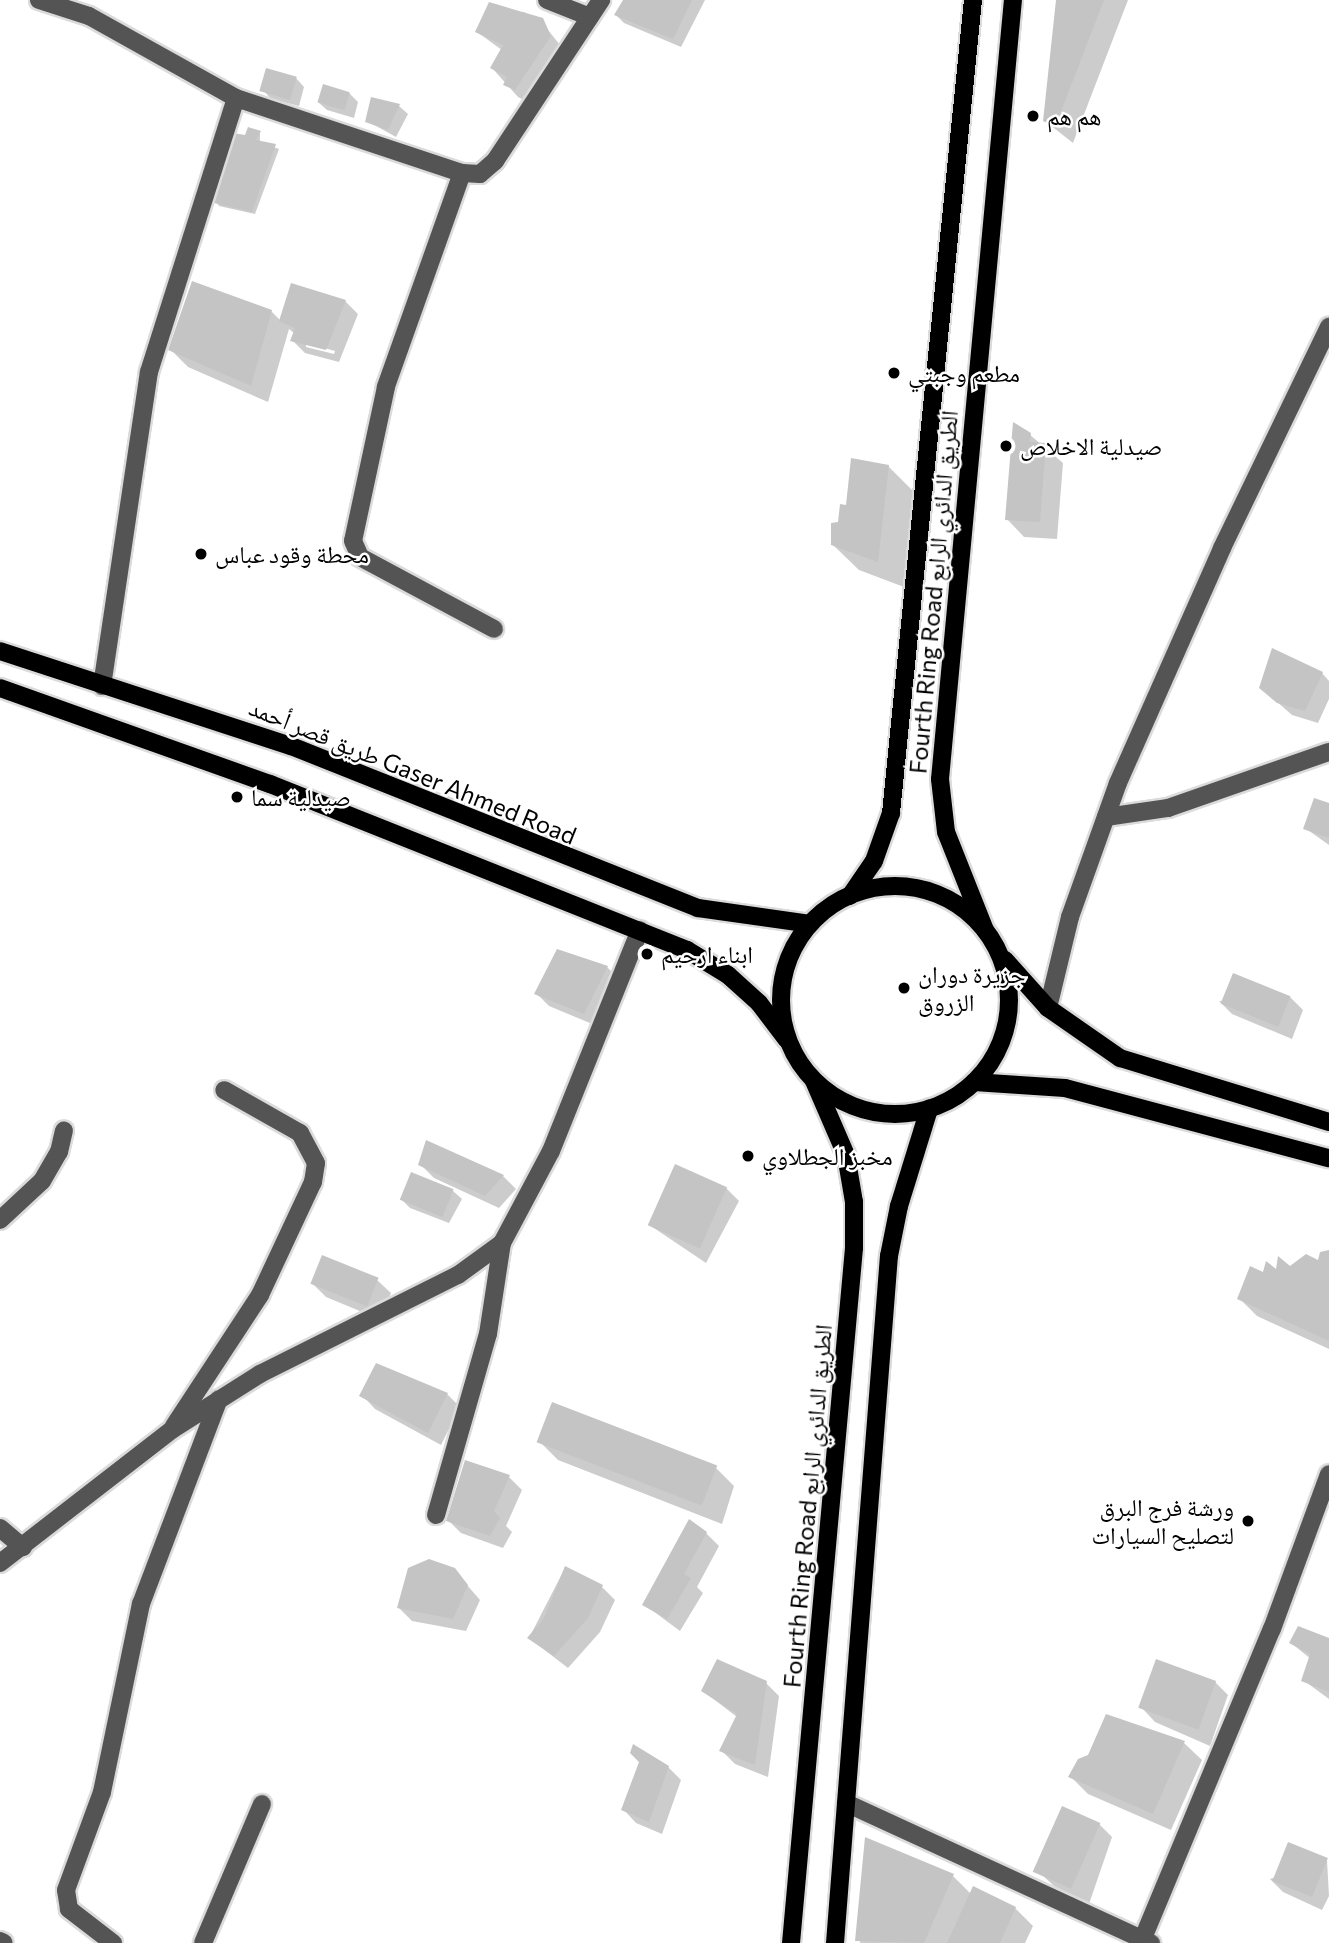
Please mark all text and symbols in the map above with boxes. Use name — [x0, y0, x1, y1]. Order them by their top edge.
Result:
place label: هم هم — [1047, 102, 1101, 130]
marker: هم هم — [1025, 108, 1041, 124]
place label: مطعم وجبتي — [908, 359, 1020, 387]
marker: مطعم وجبتي — [886, 365, 902, 381]
street label: Fourth Ring Road الطريق الدائري الرابع — [903, 409, 963, 775]
place label: صيدلية الاخلاص — [1020, 432, 1162, 460]
marker: صيدلية الاخلاص — [998, 438, 1014, 454]
place label: محطة وقود عباس — [215, 540, 369, 568]
marker: محطة وقود عباس — [193, 546, 209, 562]
street label: طريق قصر أحمد Gaser Ahmed Road — [245, 692, 581, 850]
place label: صيدلية سما — [251, 783, 351, 811]
marker: صيدلية سما — [229, 789, 245, 805]
place label: ابناء ارحيم — [661, 940, 753, 968]
marker: ابناء ارحيم — [639, 946, 655, 962]
place label: جزيرة دوران الزروق — [918, 960, 1025, 1016]
marker: جزيرة دوران الزروق — [896, 980, 912, 996]
place label: مخبز الجطلاوي — [762, 1142, 893, 1170]
marker: مخبز الجطلاوي — [740, 1148, 756, 1164]
street label: Fourth Ring Road الطريق الدائري الرابع — [777, 1323, 837, 1689]
place label: ورشة فرج البرق لتصليح السيارات — [1092, 1493, 1234, 1549]
marker: ورشة فرج البرق لتصليح السيارات — [1240, 1513, 1256, 1529]

